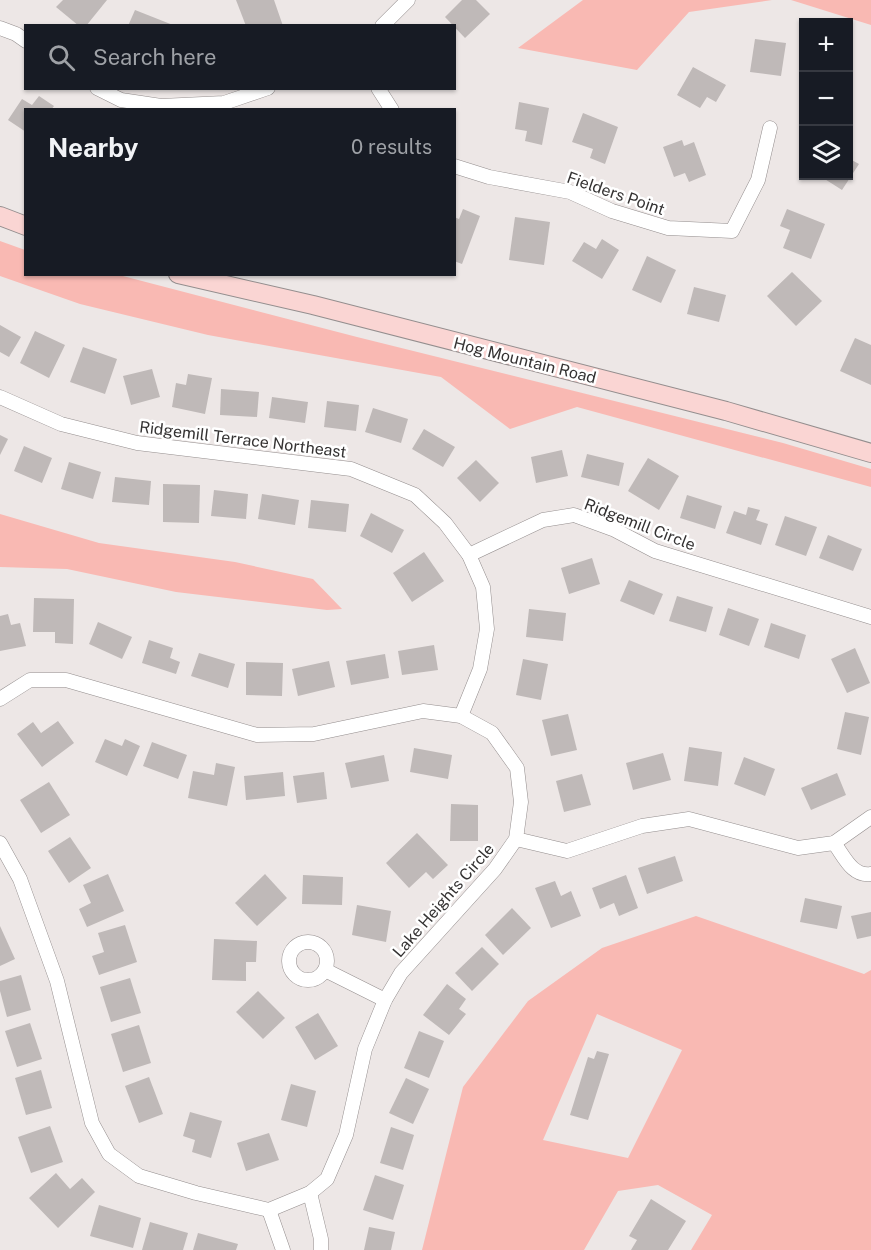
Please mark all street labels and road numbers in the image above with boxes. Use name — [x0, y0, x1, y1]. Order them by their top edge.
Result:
street label: Fielders Point — [565, 168, 667, 219]
street label: Hog Mountain Road — [452, 334, 598, 387]
street label: Ridgemill Terrace Northeast — [138, 417, 348, 462]
street label: Ridgemill Circle — [582, 495, 698, 554]
street label: Lake Heights Circle — [389, 839, 498, 961]

